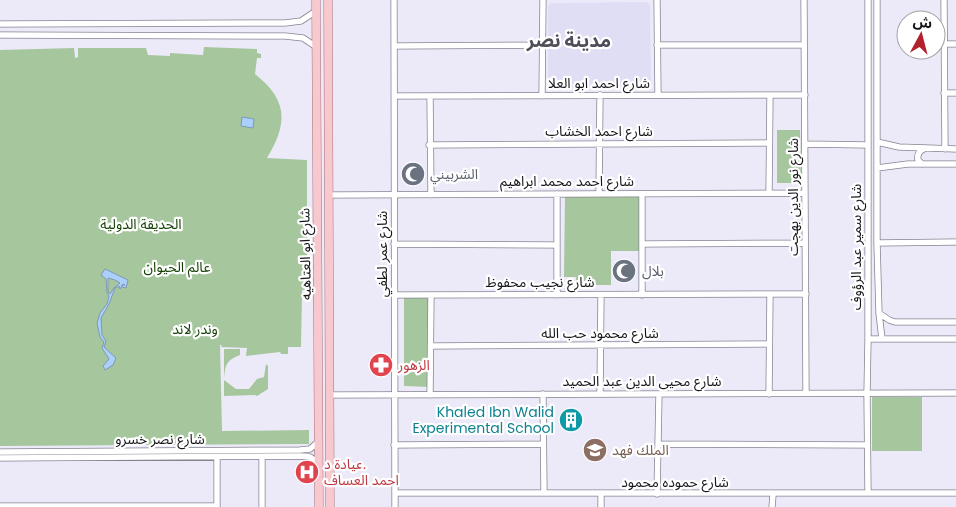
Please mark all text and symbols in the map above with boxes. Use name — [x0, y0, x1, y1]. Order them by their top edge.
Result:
north arrow — [896, 10, 946, 60]
text: ش — [912, 11, 933, 33]
district label: مدينة نصر — [526, 27, 611, 54]
street label: شارع احمد ابو العلا — [548, 73, 650, 94]
street label: شارع احمد الخشاب — [545, 121, 653, 142]
street label: شارع نور الدين بهجت — [783, 138, 804, 256]
mosque icon: الشربيني — [400, 161, 426, 187]
place label: الشربيني — [430, 164, 478, 185]
street label: شارع احمد محمد ابراهيم — [500, 171, 634, 192]
street label: شارع سمير عبد الرؤوف — [846, 184, 867, 310]
street label: شارع ابو العتاهيه — [294, 208, 317, 300]
street label: شارع عمر لطفي — [372, 211, 393, 297]
park label: الحديقة الدولية — [100, 214, 182, 234]
park label: عالم الحيوان — [143, 257, 211, 278]
mosque icon: بلال — [611, 258, 637, 284]
place label: بلال — [642, 261, 664, 281]
street label: شارع نجيب محفوظ — [486, 272, 594, 293]
park label: وندر لاند — [172, 319, 218, 339]
street label: شارع محمود حب الله — [541, 323, 659, 344]
pharmacy icon: الزهور — [368, 352, 394, 378]
place label: الزهور — [397, 355, 430, 375]
street label: شارع محيى الدين عبد الحميد — [563, 371, 721, 392]
place label: Khaled Ibn Walid Experimental School — [412, 402, 554, 438]
building icon: Khaled Ibn Walid Experimental School — [558, 407, 584, 433]
street label: شارع نصر خسرو — [115, 429, 205, 450]
school or university icon: الملك فهد — [582, 437, 608, 463]
place label: الملك فهد — [612, 440, 669, 460]
place label: عيادة د. احمد العساف — [324, 454, 399, 490]
hospital icon: عيادة د. احمد العساف — [294, 459, 320, 485]
street label: شارع حموده محمود — [621, 472, 729, 493]

